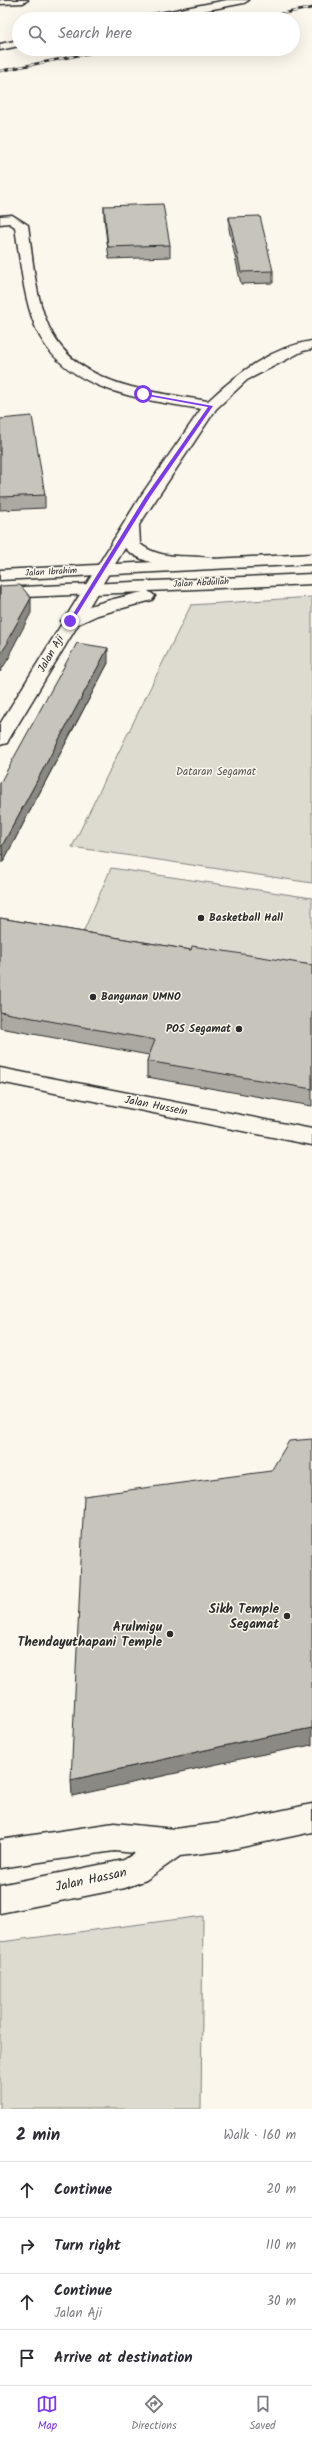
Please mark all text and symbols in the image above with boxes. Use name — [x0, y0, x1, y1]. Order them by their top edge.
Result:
search box — [12, 12, 300, 56]
text: Search here — [58, 22, 132, 46]
icon: search — [26, 23, 48, 45]
route start — [134, 385, 152, 403]
street label: Jalan Ibrahim — [25, 563, 77, 581]
street label: Jalan Abdullah — [173, 574, 229, 592]
route end — [61, 612, 79, 630]
street label: Jalan Aji — [33, 632, 69, 676]
park label: Dataran Segamat — [176, 763, 257, 781]
place label: Basketball Hall — [209, 909, 283, 927]
marker: Basketball Hall — [196, 913, 206, 923]
place label: Bangunan UMNO — [101, 988, 181, 1006]
marker: Bangunan UMNO — [88, 992, 98, 1002]
place label: POS Segamat — [166, 1020, 232, 1038]
marker: POS Segamat — [234, 1024, 244, 1034]
street label: Jalan Hussein — [123, 1091, 189, 1121]
place label: Sikh Temple Segamat — [209, 1599, 280, 1635]
marker: Sikh Temple Segamat — [282, 1611, 292, 1621]
place label: Arulmigu Thendayuthapani Temple — [17, 1617, 163, 1653]
marker: Arulmigu Thendayuthapani Temple — [165, 1629, 175, 1639]
street label: Jalan Hassan — [53, 1862, 129, 1898]
text: 2 min — [16, 2122, 60, 2149]
text: Walk · 160 m — [224, 2125, 296, 2146]
text: Continue — [54, 2178, 112, 2202]
icon: ahead — [16, 2179, 38, 2201]
text: 20 m — [266, 2179, 296, 2200]
text: Turn right — [54, 2234, 121, 2258]
icon: right — [16, 2235, 38, 2257]
text: 110 m — [266, 2235, 296, 2256]
text: Continue — [54, 2279, 112, 2303]
icon: ahead — [16, 2291, 38, 2313]
text: 30 m — [267, 2291, 296, 2312]
text: Jalan Aji — [54, 2303, 102, 2324]
text: Arrive at destination — [54, 2346, 193, 2370]
icon: arrive — [16, 2347, 38, 2369]
tab: Map — [36, 2393, 58, 2435]
tab: Directions — [131, 2393, 177, 2435]
tab: Saved — [250, 2393, 276, 2435]

